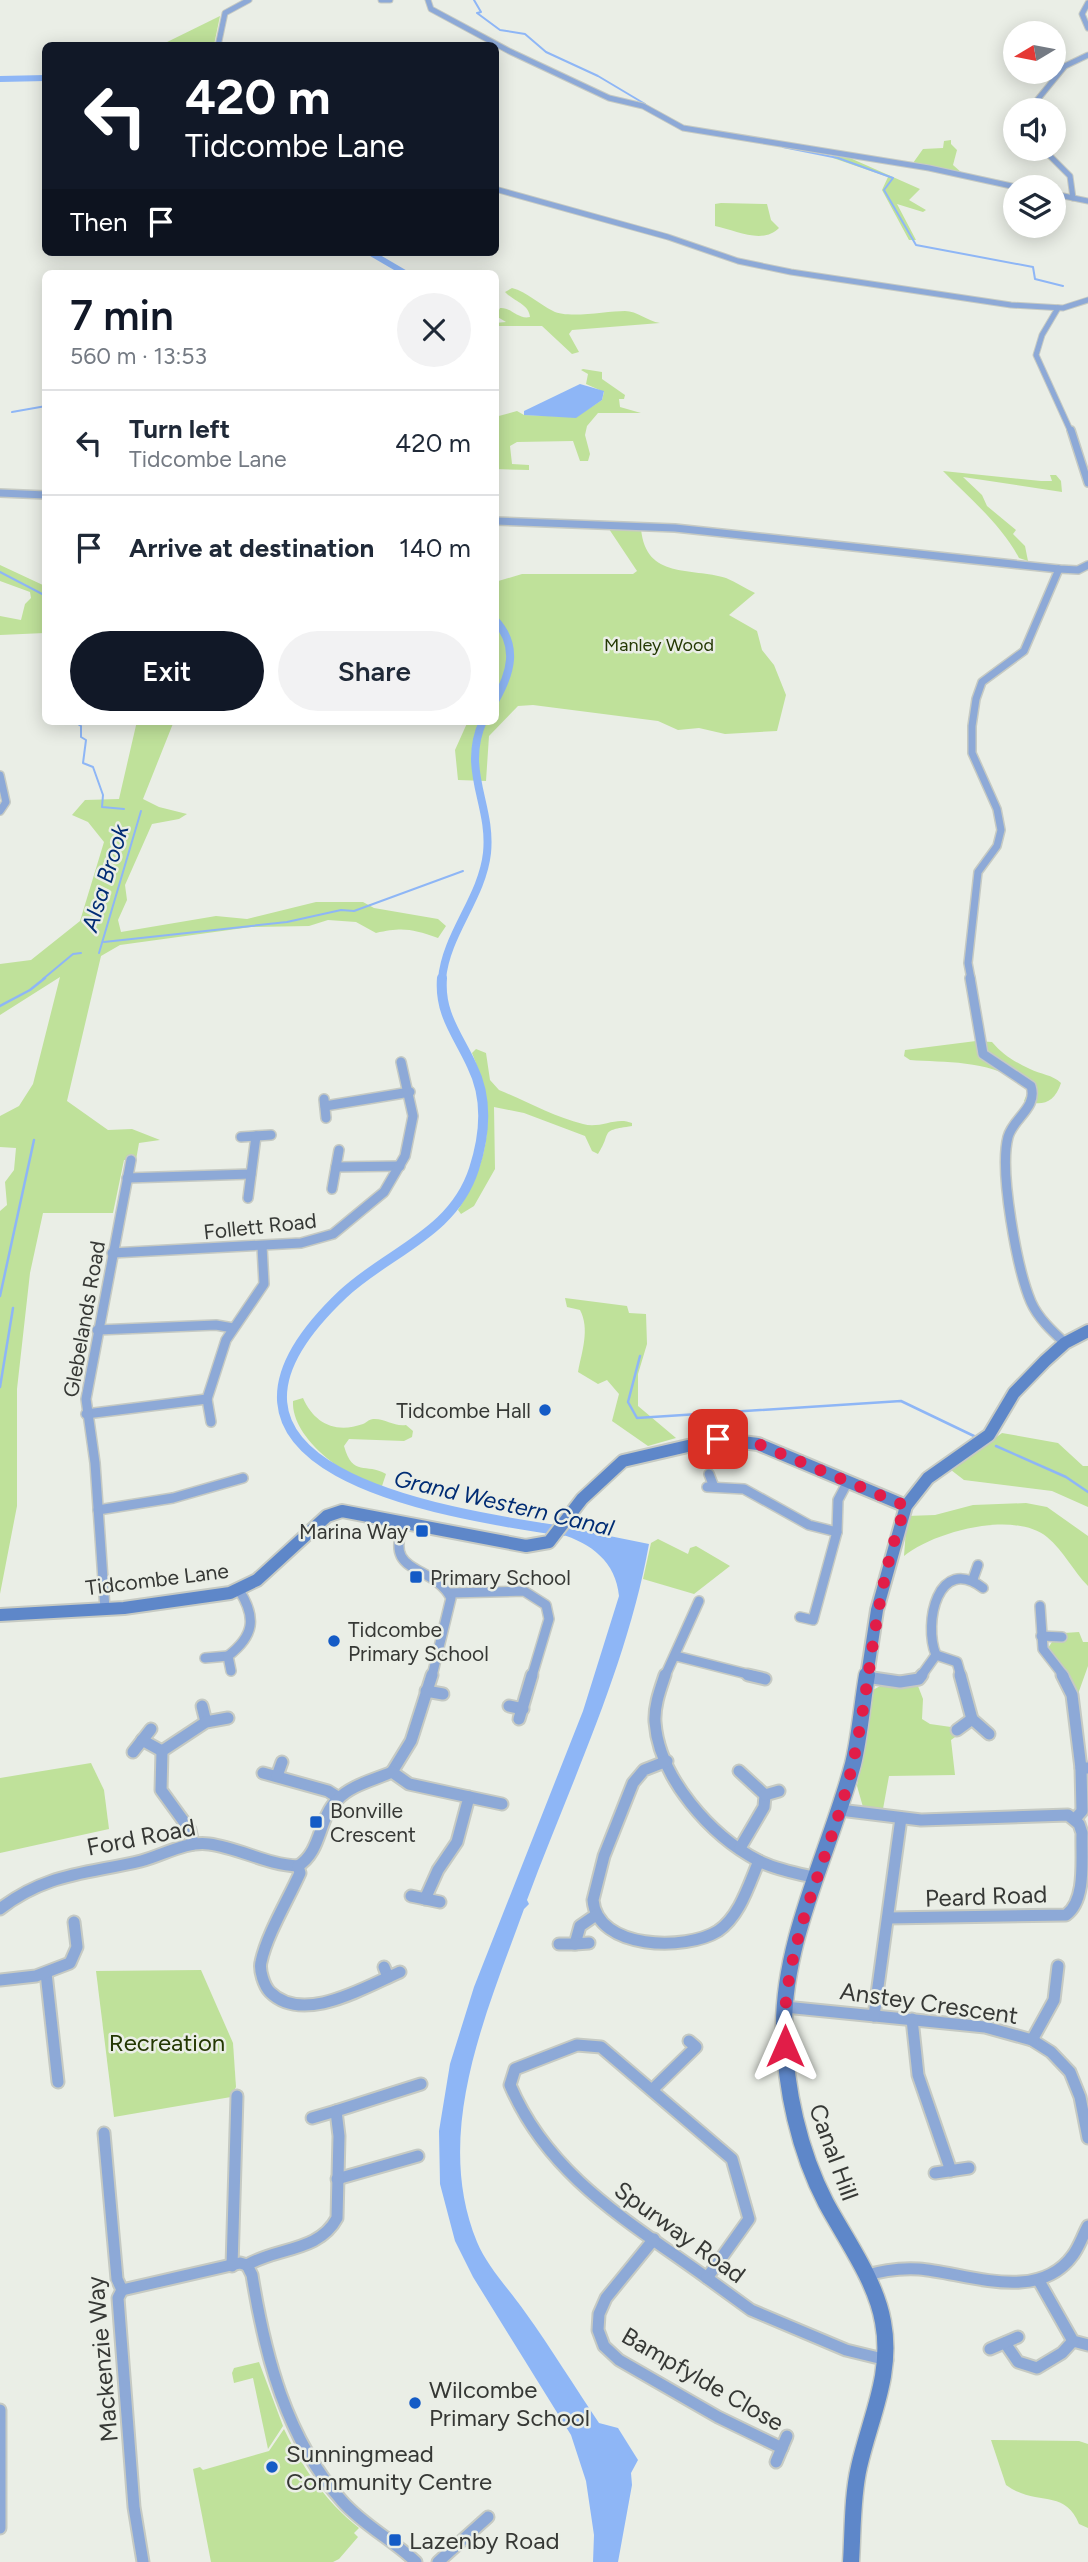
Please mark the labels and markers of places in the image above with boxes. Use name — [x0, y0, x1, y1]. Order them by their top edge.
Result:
place label: Tidcombe Hall — [396, 1398, 531, 1423]
marker: Tidcombe Hall — [537, 1402, 553, 1418]
pin — [688, 1409, 748, 1469]
place label: Marina Way — [299, 1519, 408, 1544]
marker: Marina Way — [414, 1523, 430, 1539]
place label: Primary School — [430, 1565, 571, 1590]
marker: Primary School — [408, 1569, 424, 1585]
place label: Tidcombe Primary School — [348, 1617, 489, 1666]
marker: Tidcombe Primary School — [326, 1633, 342, 1649]
place label: Bonville Crescent — [330, 1798, 416, 1847]
marker: Bonville Crescent — [308, 1814, 324, 1830]
place label: Wilcombe Primary School — [429, 2375, 590, 2432]
marker: Wilcombe Primary School — [407, 2395, 423, 2411]
place label: Sunningmead Community Centre — [286, 2439, 492, 2496]
marker: Sunningmead Community Centre — [264, 2459, 280, 2475]
place label: Lazenby Road — [409, 2526, 560, 2555]
marker: Lazenby Road — [387, 2532, 403, 2548]

